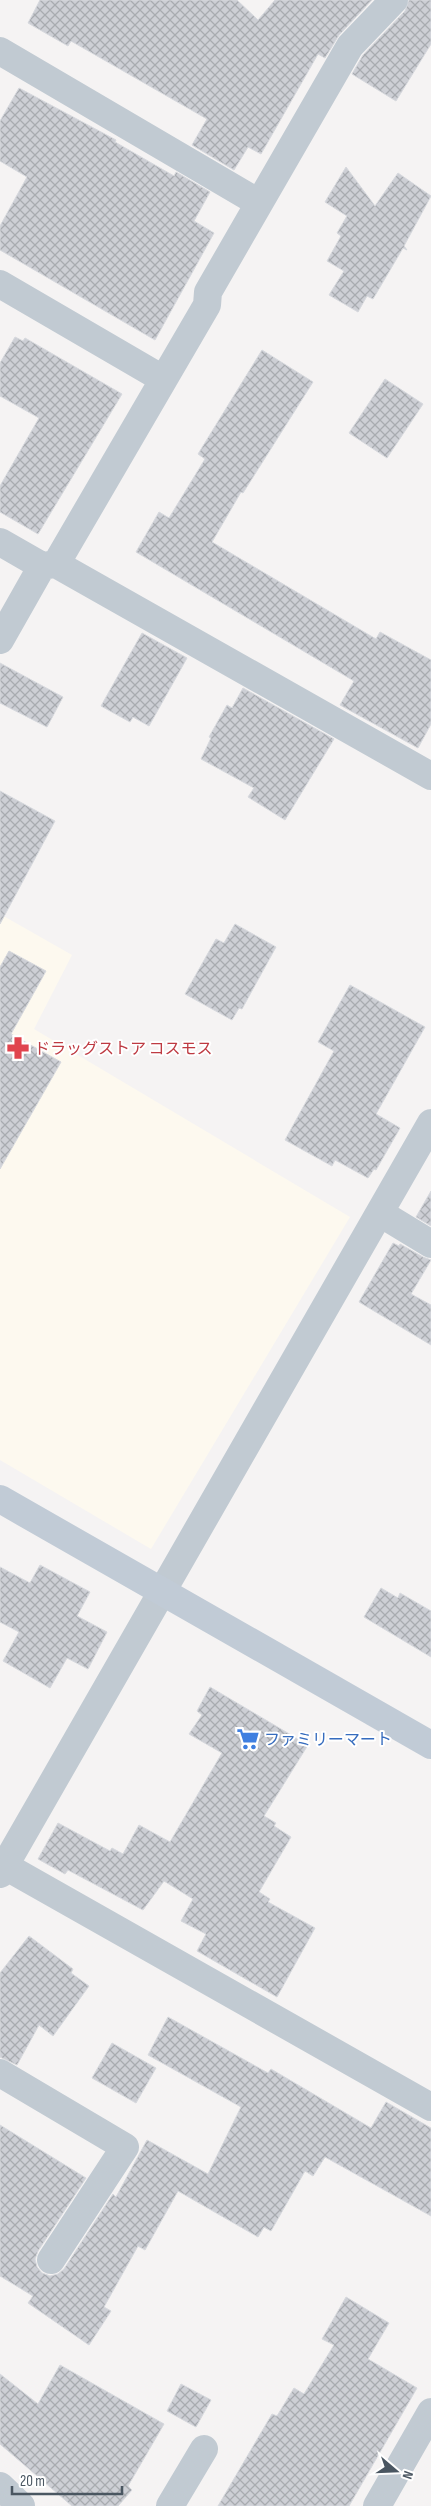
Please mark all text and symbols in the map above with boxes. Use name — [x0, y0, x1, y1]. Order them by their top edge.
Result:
pharmacy icon: ドラッグストア コスモス — [5, 1035, 31, 1061]
place label: ドラッグストア コスモス — [34, 1040, 213, 1059]
supermarket icon: ファミリーマート — [235, 1726, 261, 1752]
place label: ファミリーマート — [264, 1731, 392, 1750]
north arrow — [371, 2446, 421, 2496]
scale bar — [12, 2464, 122, 2496]
text: N — [399, 2469, 417, 2481]
text: 20 m — [20, 2472, 45, 2491]

